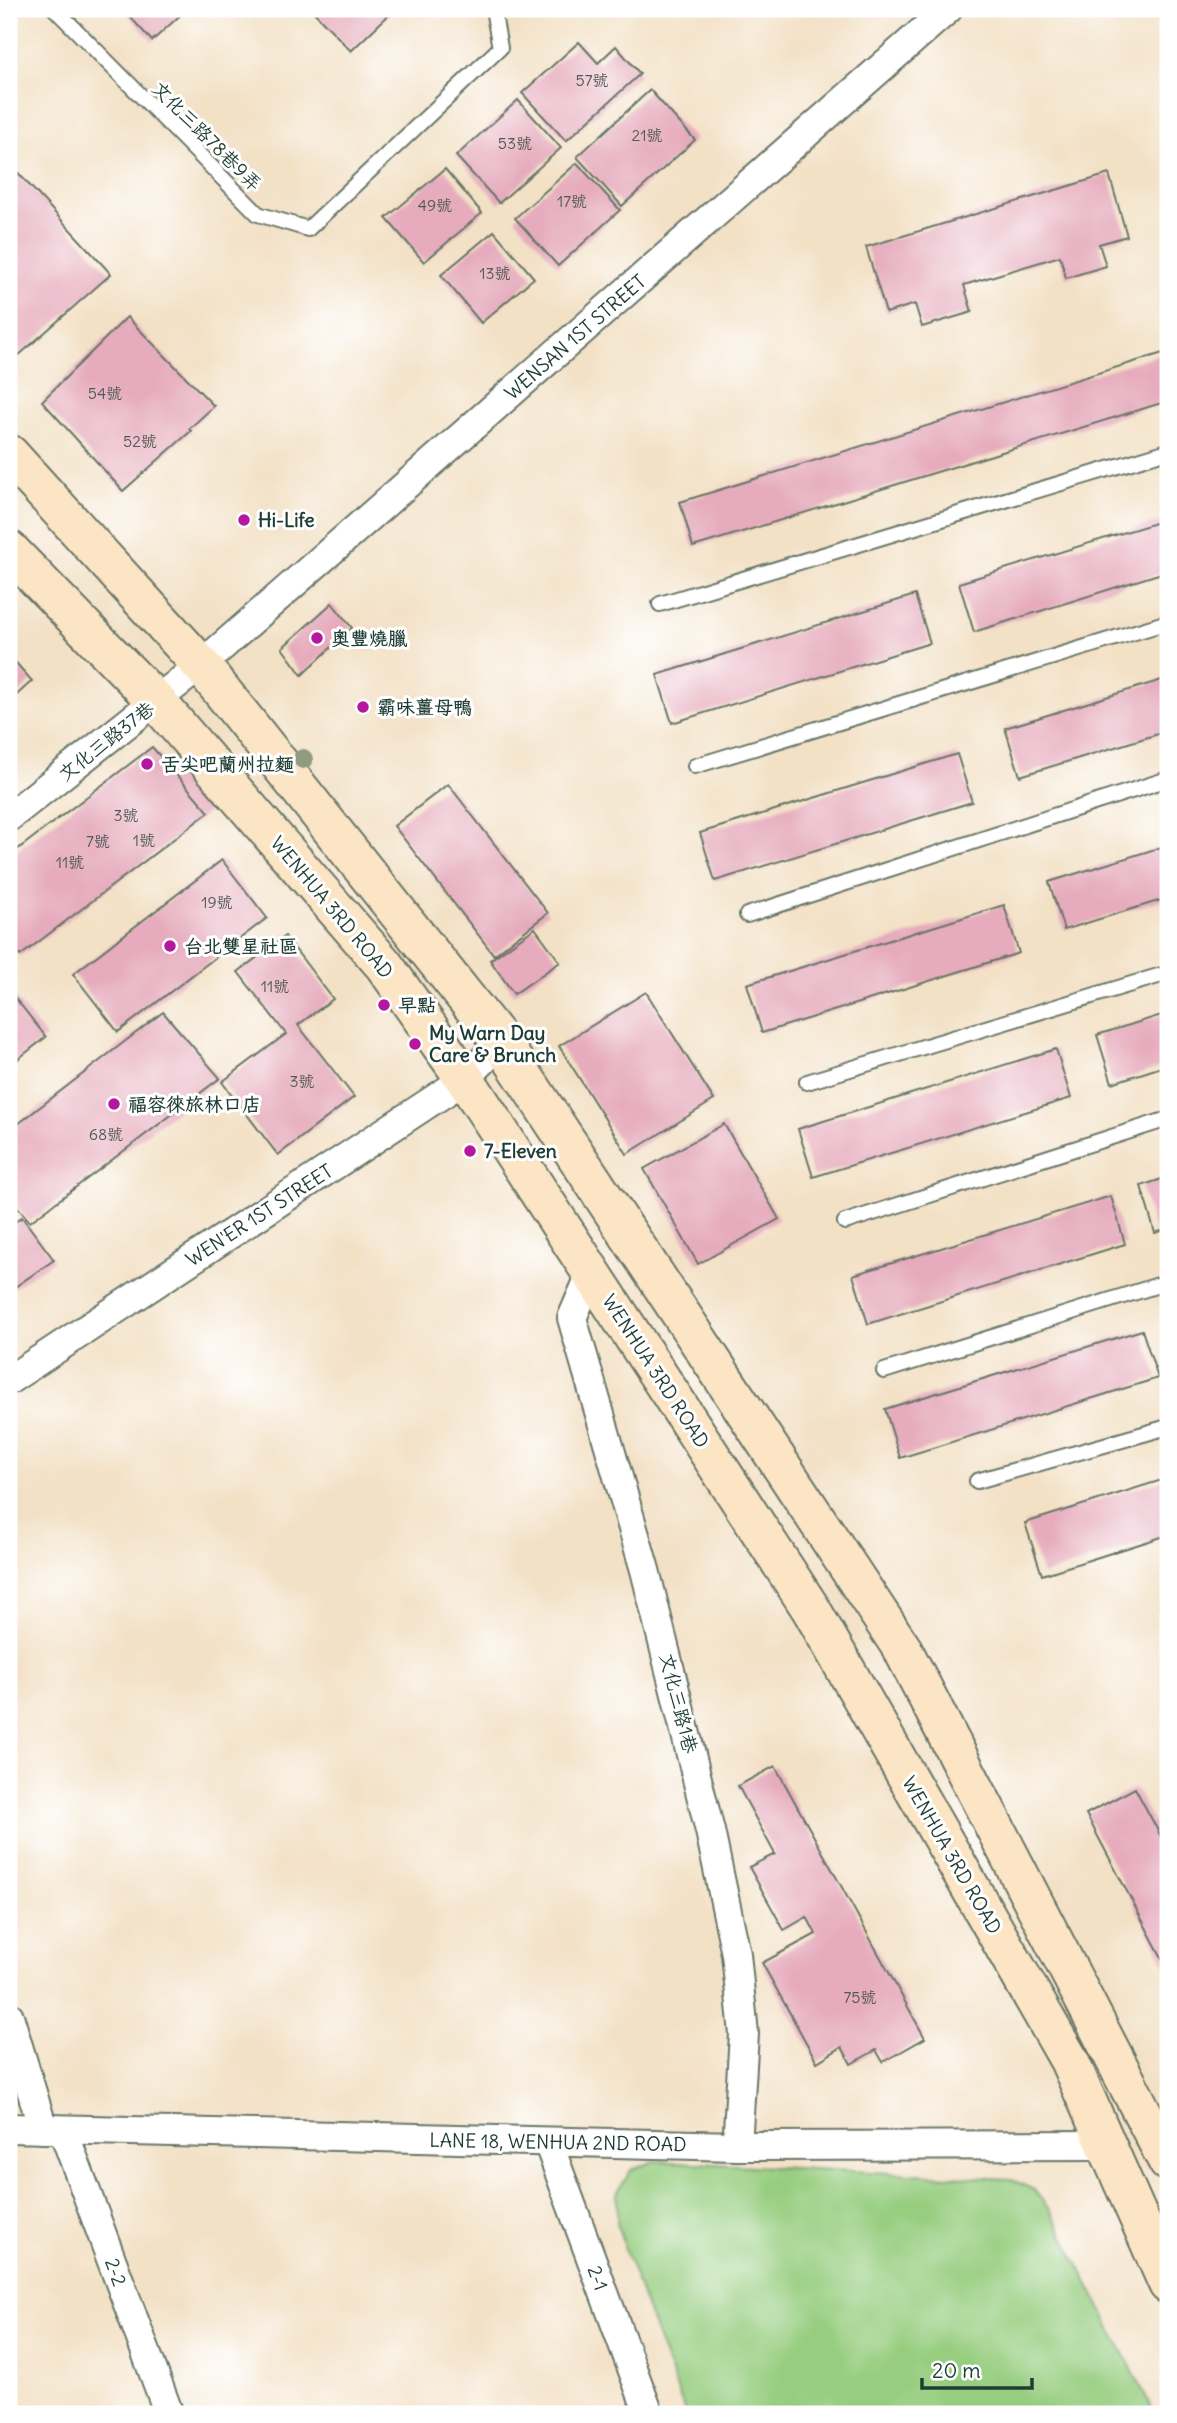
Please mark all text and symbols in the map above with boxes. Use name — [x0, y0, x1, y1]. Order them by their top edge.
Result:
house number: 57號 — [575, 70, 609, 90]
street label: 文化三路78巷9弄 — [147, 76, 267, 196]
house number: 21號 — [631, 125, 663, 145]
house number: 53號 — [498, 133, 532, 153]
house number: 17號 — [557, 191, 587, 211]
house number: 49號 — [418, 195, 452, 215]
house number: 13號 — [479, 263, 511, 283]
street label: WENSAN 1ST STREET — [499, 269, 651, 405]
house number: 54號 — [88, 383, 122, 403]
house number: 52號 — [123, 431, 157, 451]
place label: Hi-Life — [258, 508, 315, 532]
marker: Hi-Life — [236, 512, 252, 528]
place label: 奧豐燒臘 — [331, 626, 408, 650]
marker: 奧豐燒臘 — [309, 630, 325, 646]
place label: 霸味薑母鴨 — [377, 695, 472, 719]
street label: 文化三路37巷 — [53, 696, 159, 786]
marker: 霸味薑母鴨 — [355, 699, 371, 715]
place label: 舌尖吧蘭州拉麵 — [161, 752, 294, 776]
marker: 舌尖吧蘭州拉麵 — [139, 756, 155, 772]
house number: 3號 — [113, 805, 139, 825]
house number: 1號 — [133, 830, 155, 850]
house number: 7號 — [86, 831, 110, 851]
street label: WENHUA 3RD ROAD — [266, 831, 398, 983]
house number: 11號 — [56, 852, 84, 872]
house number: 19號 — [201, 892, 233, 912]
place label: 台北雙星社區 — [184, 934, 298, 958]
marker: 台北雙星社區 — [162, 938, 178, 954]
house number: 11號 — [261, 976, 289, 996]
place label: 早點 — [398, 993, 436, 1017]
marker: 早點 — [376, 997, 392, 1013]
place label: My Warn Day Care & Brunch — [429, 1021, 556, 1067]
marker: My Warn Day Care & Brunch — [407, 1036, 423, 1052]
house number: 3號 — [289, 1071, 315, 1091]
place label: 福容徠旅林口店 — [128, 1092, 261, 1116]
marker: 福容徠旅林口店 — [106, 1096, 122, 1112]
house number: 68號 — [89, 1124, 123, 1144]
place label: 7-Eleven — [484, 1139, 557, 1163]
marker: 7-Eleven — [462, 1143, 478, 1159]
street label: WEN'ER 1ST STREET — [181, 1159, 337, 1271]
street label: WENHUA 3RD ROAD — [597, 1290, 715, 1452]
street label: 文化三路1巷 — [655, 1650, 703, 1756]
street label: WENHUA 3RD ROAD — [897, 1772, 1007, 1938]
house number: 75號 — [843, 1987, 877, 2007]
street label: LANE 18, WENHUA 2ND ROAD — [429, 2128, 687, 2156]
street label: 2-2 — [100, 2255, 132, 2289]
street label: 2-1 — [583, 2262, 613, 2294]
scale bar — [922, 2346, 1032, 2390]
text: 20 m — [932, 2357, 981, 2384]

